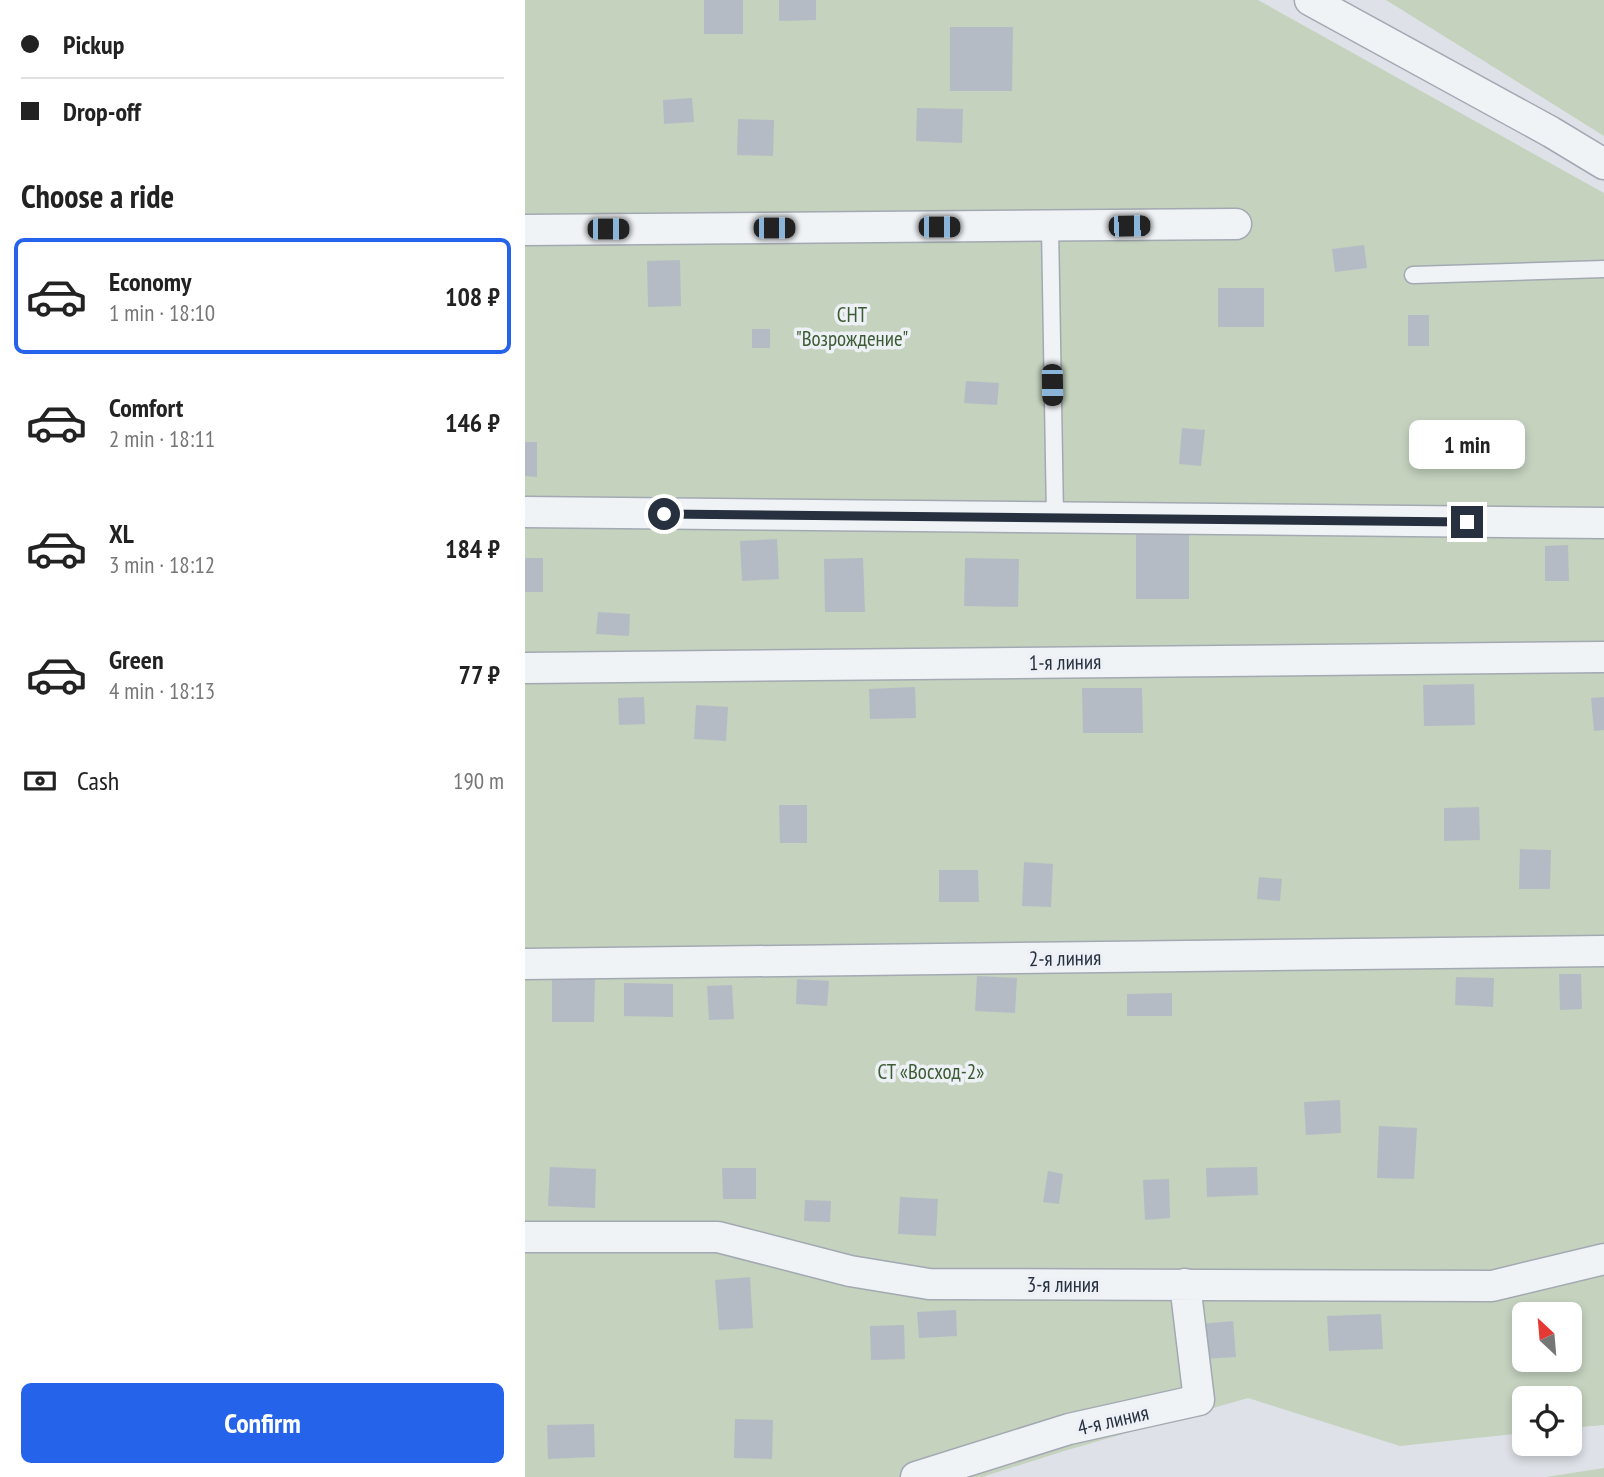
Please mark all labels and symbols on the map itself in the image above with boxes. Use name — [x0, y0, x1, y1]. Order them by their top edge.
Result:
car — [1108, 215, 1151, 237]
car — [919, 217, 961, 238]
car — [754, 218, 796, 239]
car — [588, 219, 630, 240]
park label: СНТ "Возрождение" — [796, 301, 908, 352]
car — [1042, 364, 1063, 406]
callout: 1 min — [1409, 420, 1525, 470]
route start — [648, 498, 680, 530]
route end — [1451, 506, 1483, 538]
street label: 1-я линия — [1029, 648, 1101, 676]
street label: 2-я линия — [1029, 944, 1101, 972]
park label: СТ «Восход-2» — [878, 1058, 984, 1085]
street label: 3-я линия — [1027, 1271, 1099, 1298]
north arrow — [1512, 1302, 1582, 1372]
street label: 4-я линия — [1075, 1399, 1151, 1441]

